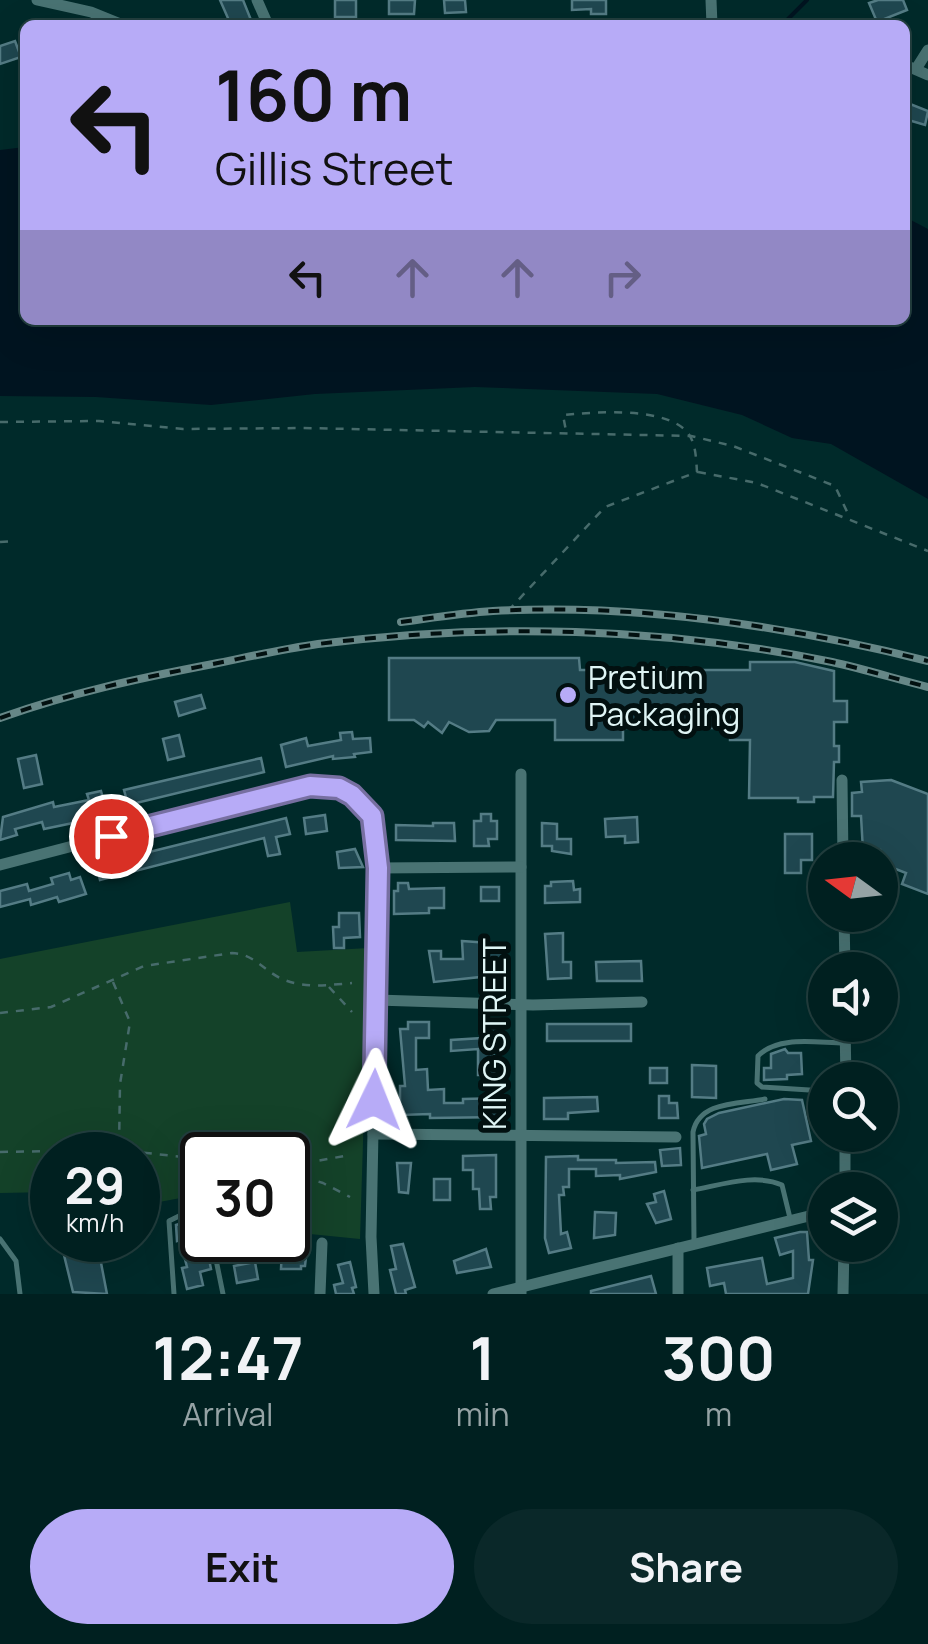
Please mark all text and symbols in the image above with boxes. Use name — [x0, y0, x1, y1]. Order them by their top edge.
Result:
text: 160 m — [215, 46, 412, 142]
icon: left — [50, 60, 180, 190]
text: Gillis Street — [215, 137, 454, 199]
icon: left — [280, 250, 335, 305]
icon: ahead — [385, 250, 440, 305]
icon: ahead — [490, 250, 545, 305]
icon: right — [595, 250, 650, 305]
place label: Pretium Packaging — [588, 655, 740, 736]
marker: Pretium Packaging — [557, 684, 579, 706]
pin — [69, 794, 154, 879]
icon: arrive — [84, 809, 139, 864]
north arrow — [808, 842, 898, 932]
map controls — [808, 842, 898, 1262]
street label: KING STREET — [472, 938, 516, 1130]
button: sound — [808, 952, 898, 1042]
position arrow — [322, 1048, 426, 1152]
button: search — [808, 1062, 898, 1152]
speed limit sign: 30 — [180, 1132, 310, 1262]
text: 29 — [65, 1151, 125, 1219]
button: layers — [808, 1172, 898, 1262]
text: km/h — [66, 1205, 124, 1240]
text: 12:47 — [152, 1316, 303, 1398]
text: 1 — [469, 1316, 496, 1398]
text: 300 — [662, 1316, 776, 1398]
text: Arrival — [182, 1392, 274, 1436]
text: min — [456, 1392, 509, 1436]
text: m — [705, 1392, 732, 1436]
button: Exit — [30, 1509, 454, 1624]
button: Share — [474, 1509, 898, 1624]

